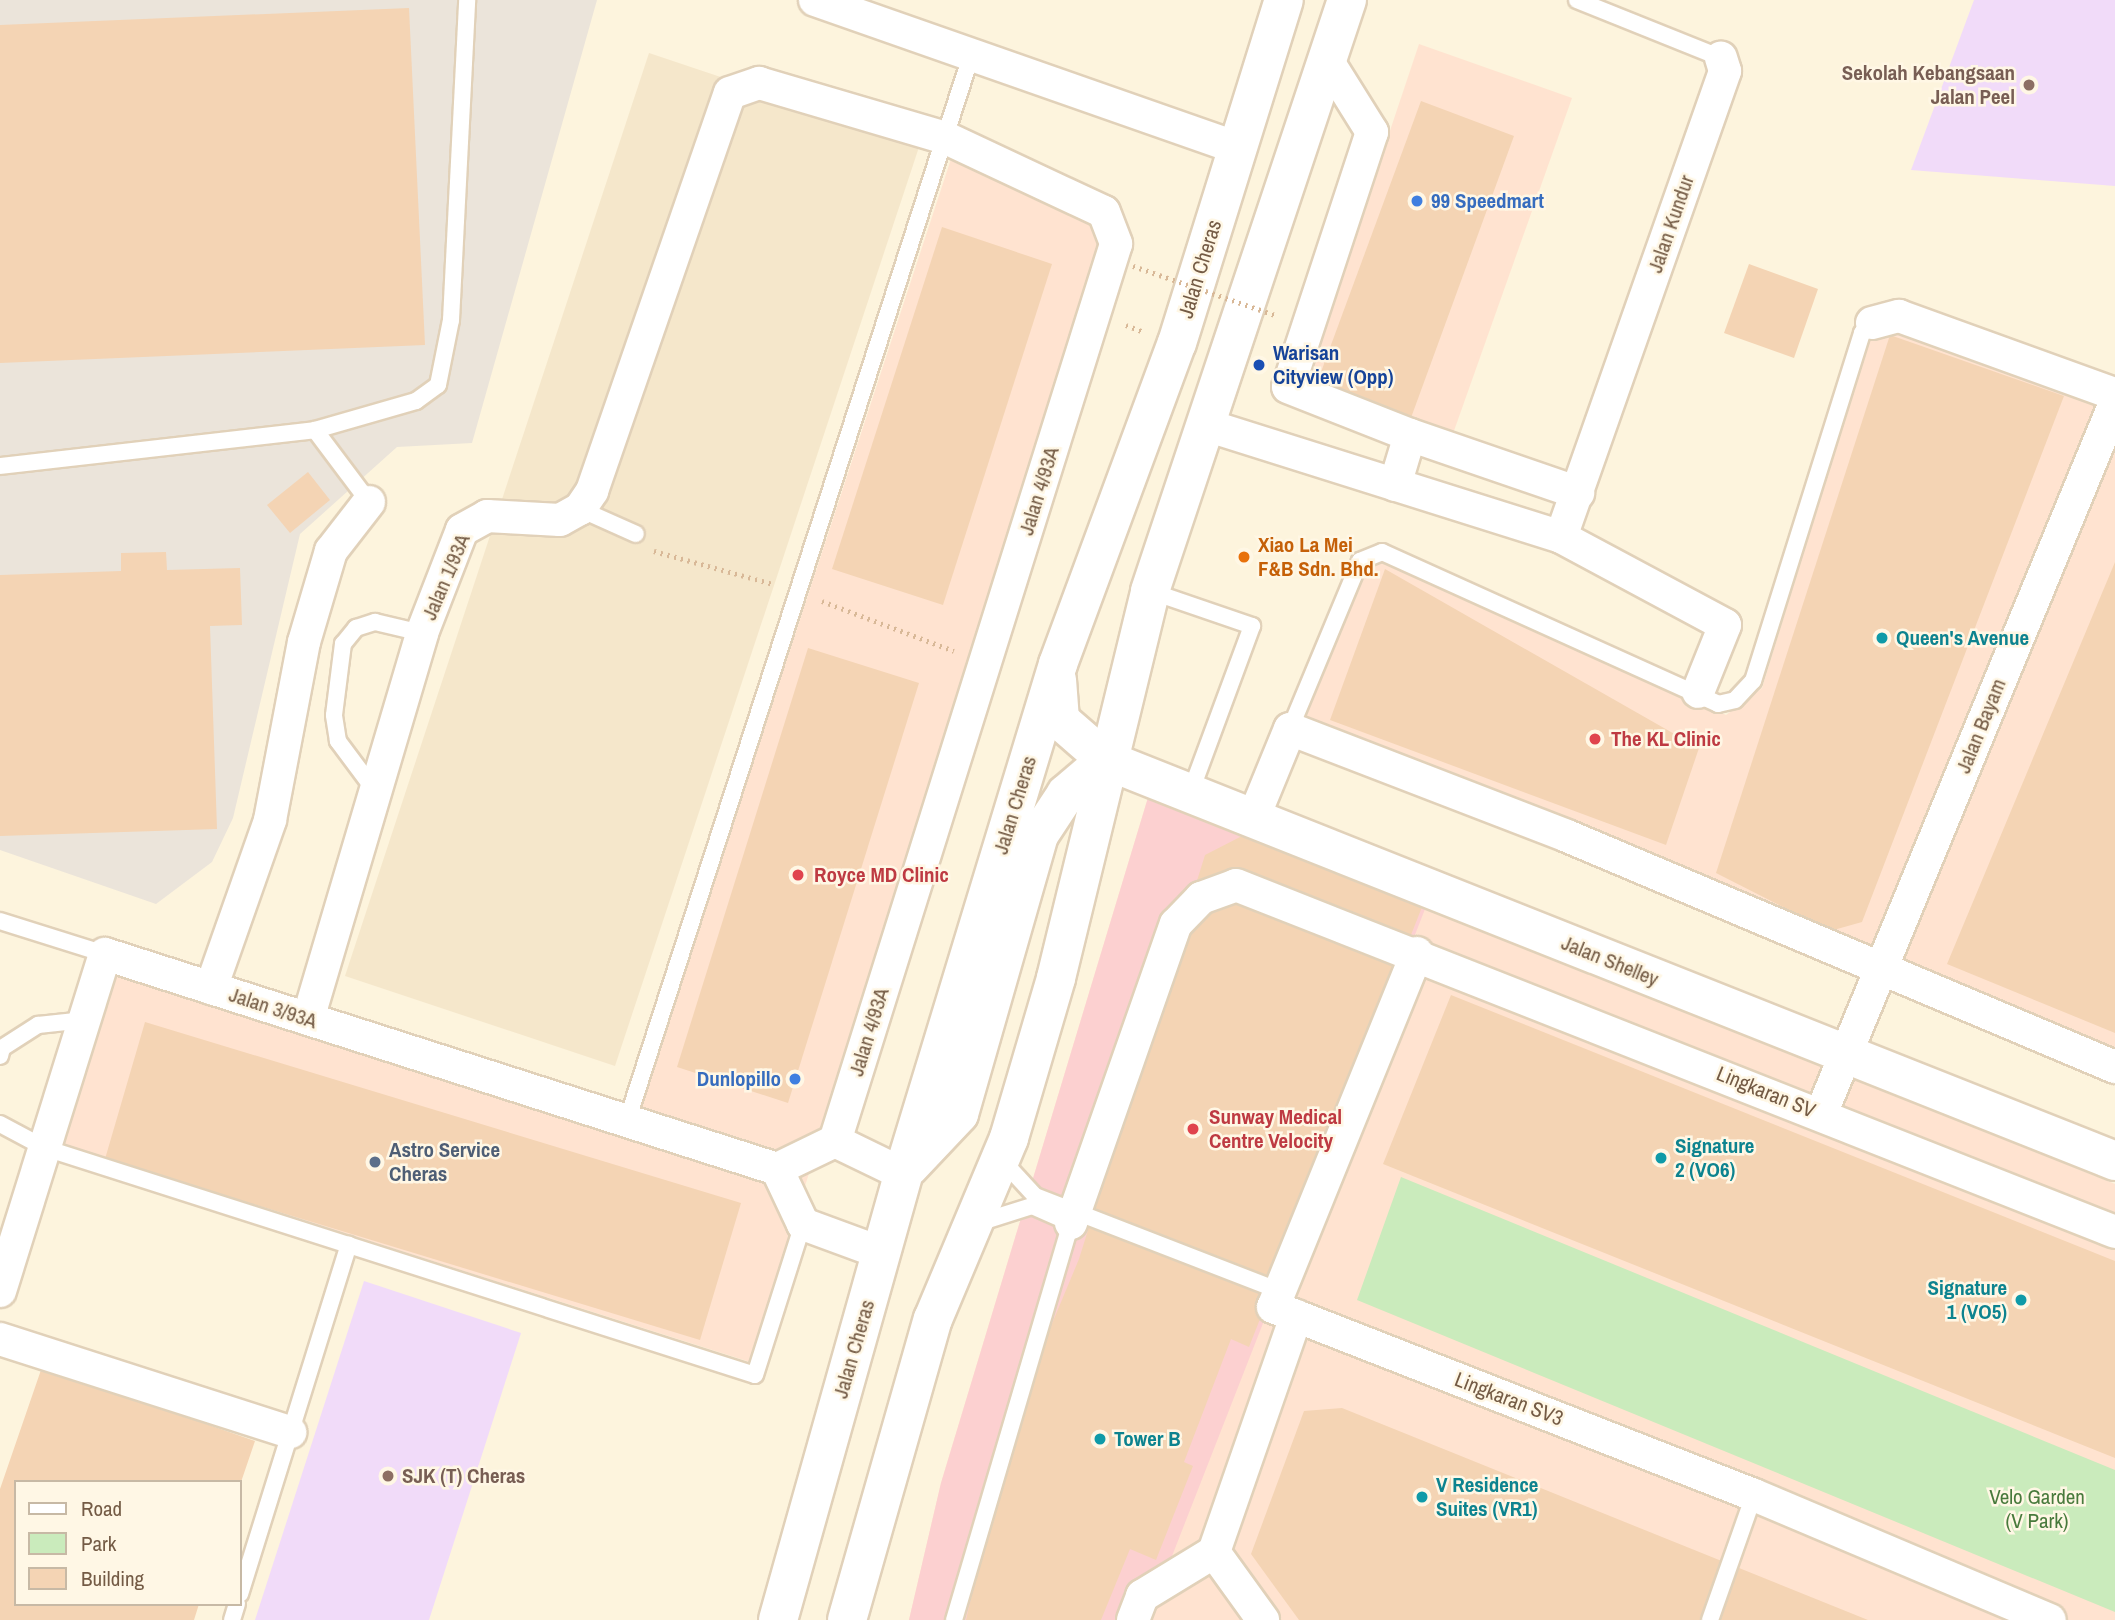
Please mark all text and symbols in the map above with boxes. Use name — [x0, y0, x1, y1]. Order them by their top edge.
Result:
place label: Sekolah Kebangsaan Jalan Peel — [1842, 60, 2015, 110]
marker: Sekolah Kebangsaan Jalan Peel — [2021, 77, 2037, 93]
street label: Jalan Kundur — [1643, 172, 1699, 276]
place label: 99 Speedmart — [1431, 188, 1544, 214]
marker: 99 Speedmart — [1409, 193, 1425, 209]
street label: Jalan Cheras — [1173, 217, 1227, 321]
place label: Warisan Cityview (Opp) — [1273, 340, 1394, 390]
marker: Warisan Cityview (Opp) — [1251, 357, 1267, 373]
street label: Jalan 4/93A — [1014, 444, 1064, 538]
street label: Jalan 1/93A — [417, 530, 475, 624]
place label: Xiao La Mei F&B Sdn. Bhd. — [1258, 532, 1379, 582]
marker: Xiao La Mei F&B Sdn. Bhd. — [1236, 549, 1252, 565]
place label: Queen's Avenue — [1896, 625, 2030, 651]
marker: Queen's Avenue — [1874, 630, 1890, 646]
street label: Jalan Bayam — [1951, 675, 2011, 777]
place label: The KL Clinic — [1611, 726, 1721, 752]
marker: The KL Clinic — [1585, 729, 1605, 749]
street label: Jalan Cheras — [988, 753, 1042, 857]
place label: Royce MD Clinic — [814, 862, 949, 888]
marker: Royce MD Clinic — [788, 865, 808, 885]
street label: Jalan Shelley — [1558, 930, 1662, 992]
street label: Jalan 3/93A — [226, 982, 320, 1034]
street label: Jalan 4/93A — [844, 985, 894, 1079]
street label: Lingkaran SV — [1713, 1061, 1819, 1123]
place label: Dunlopillo — [697, 1066, 781, 1092]
marker: Dunlopillo — [787, 1071, 803, 1087]
place label: Sunway Medical Centre Velocity — [1209, 1104, 1342, 1154]
marker: Sunway Medical Centre Velocity — [1183, 1119, 1203, 1139]
place label: Signature 2 (VO6) — [1675, 1133, 1754, 1183]
place label: Astro Service Cheras — [389, 1137, 500, 1187]
marker: Signature 2 (VO6) — [1653, 1150, 1669, 1166]
marker: Astro Service Cheras — [367, 1154, 383, 1170]
place label: Signature 1 (VO5) — [1928, 1275, 2007, 1325]
marker: Signature 1 (VO5) — [2013, 1292, 2029, 1308]
street label: Jalan Cheras — [828, 1297, 880, 1401]
street label: Lingkaran SV3 — [1451, 1367, 1567, 1431]
place label: Tower B — [1114, 1426, 1181, 1452]
marker: Tower B — [1092, 1431, 1108, 1447]
place label: SJK (T) Cheras — [402, 1463, 525, 1489]
marker: SJK (T) Cheras — [380, 1468, 396, 1484]
place label: V Residence Suites (VR1) — [1436, 1472, 1538, 1522]
legend — [14, 1480, 242, 1606]
park label: Velo Garden (V Park) — [1989, 1484, 2085, 1534]
marker: V Residence Suites (VR1) — [1414, 1489, 1430, 1505]
text: Road — [81, 1494, 122, 1523]
text: Park — [81, 1529, 116, 1558]
text: Building — [81, 1564, 144, 1593]

